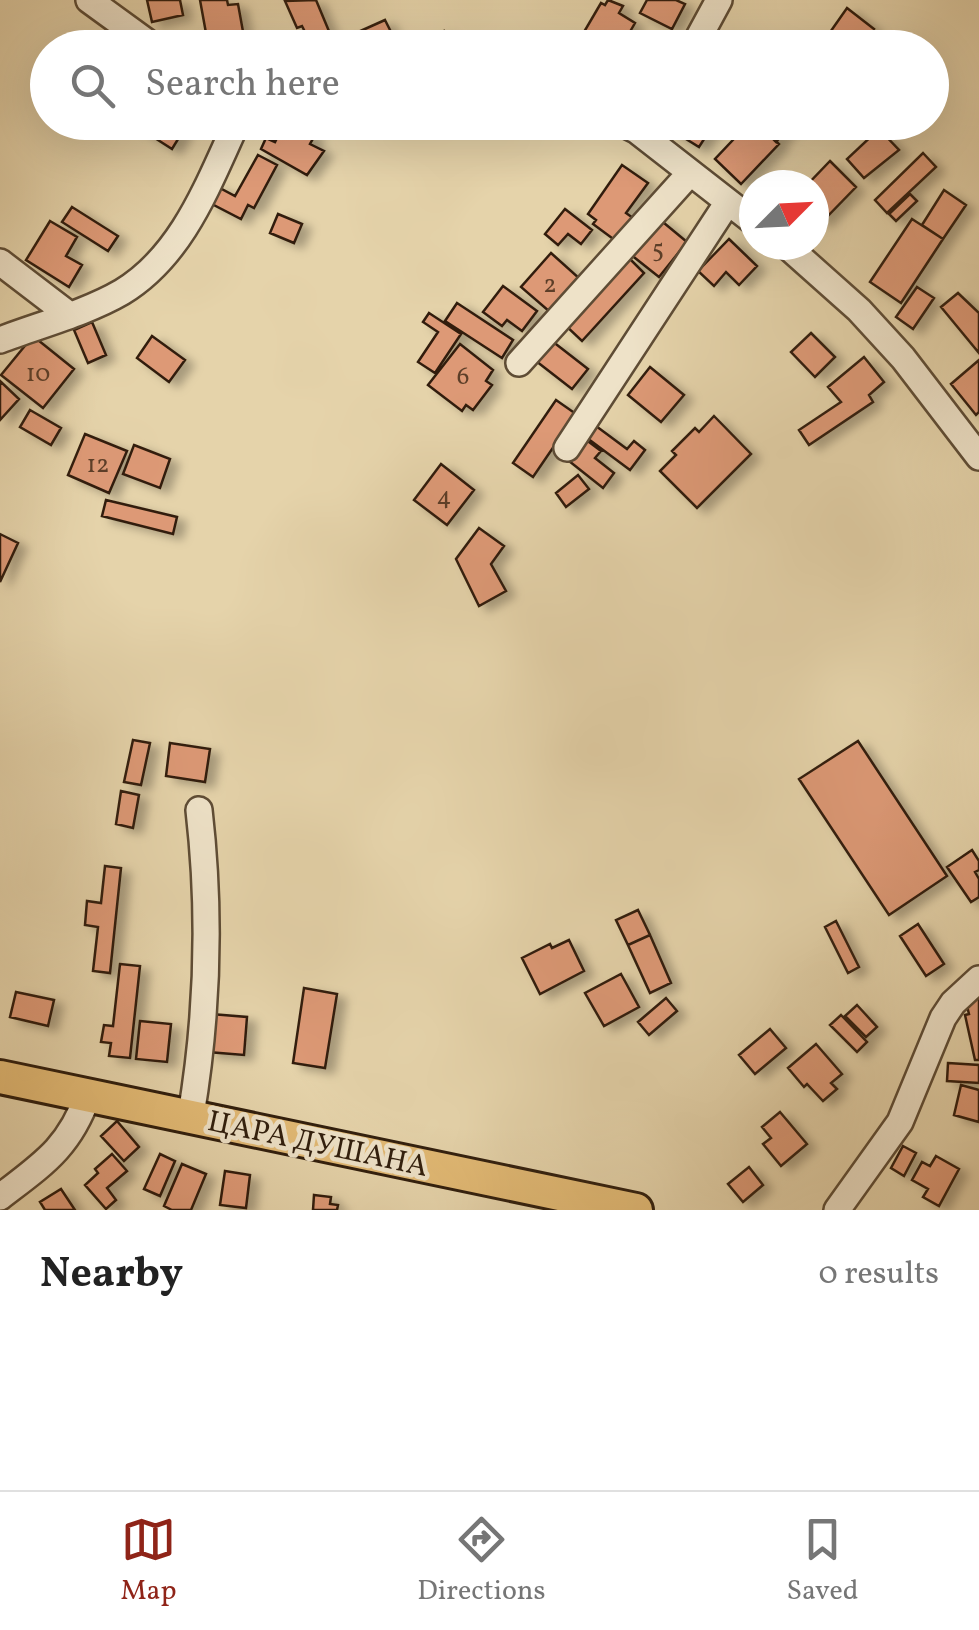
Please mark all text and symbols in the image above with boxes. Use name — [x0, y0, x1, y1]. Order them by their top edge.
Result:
search box — [30, 30, 949, 140]
icon: search — [65, 58, 120, 113]
text: Search here — [145, 59, 340, 112]
north arrow — [739, 170, 829, 260]
house number: 5 — [652, 233, 664, 268]
house number: 2 — [543, 268, 557, 303]
house number: 10 — [26, 357, 50, 392]
house number: 6 — [457, 360, 469, 395]
house number: 12 — [86, 448, 110, 483]
house number: 4 — [437, 480, 451, 515]
street label: ЦАРА ДУШАНА — [204, 1101, 432, 1189]
text: Nearby — [40, 1246, 183, 1305]
text: 0 results — [819, 1253, 939, 1297]
tab: Map — [120, 1512, 176, 1611]
tab: Directions — [417, 1512, 546, 1611]
tab: Saved — [786, 1512, 859, 1611]

